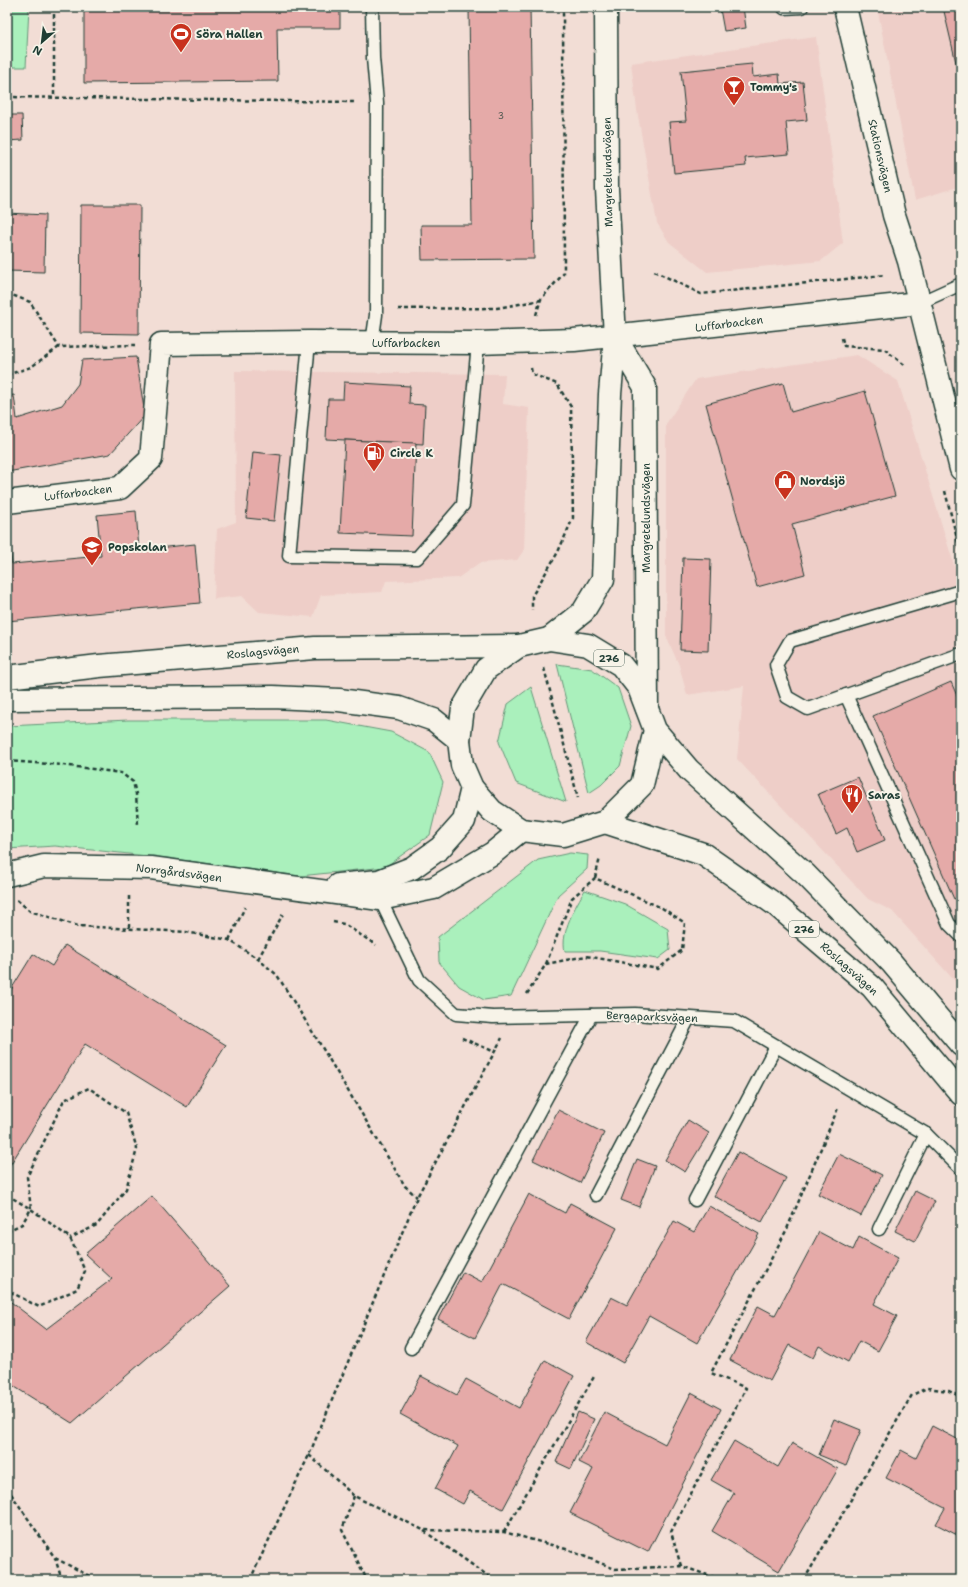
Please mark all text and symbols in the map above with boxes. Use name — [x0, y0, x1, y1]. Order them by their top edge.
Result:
sports icon: Söra Hallen — [168, 21, 194, 54]
north arrow — [22, 22, 62, 62]
place label: Söra Hallen — [196, 27, 263, 42]
text: N — [30, 42, 45, 59]
bar icon: Tommy's — [721, 74, 747, 107]
place label: Tommy's — [750, 80, 798, 95]
house number: 3 — [498, 110, 504, 122]
street label: Margretelundsvägen — [600, 117, 616, 227]
street label: Stationsvägen — [864, 118, 896, 195]
street label: Luffarbacken — [694, 312, 764, 336]
street label: Luffarbacken — [372, 336, 441, 351]
fuel station icon: Circle K — [361, 440, 387, 473]
place label: Circle K — [390, 446, 433, 461]
street label: Margretelundsvägen — [639, 463, 654, 573]
shop icon: Nordsjö — [772, 468, 798, 501]
place label: Nordsjö — [800, 474, 845, 489]
street label: Luffarbacken — [43, 481, 113, 505]
school or university icon: Popskolan — [79, 534, 105, 567]
place label: Popskolan — [108, 540, 168, 555]
street label: Roslagsvägen — [226, 641, 300, 663]
road number: 276 — [594, 650, 624, 666]
restaurant icon: Saras — [839, 782, 865, 815]
place label: Saras — [868, 788, 900, 803]
street label: Norrgårdsvägen — [135, 860, 223, 886]
road number: 276 — [789, 921, 819, 937]
street label: Roslagsvägen — [817, 939, 881, 999]
street label: Bergaparksvägen — [606, 1008, 698, 1026]

